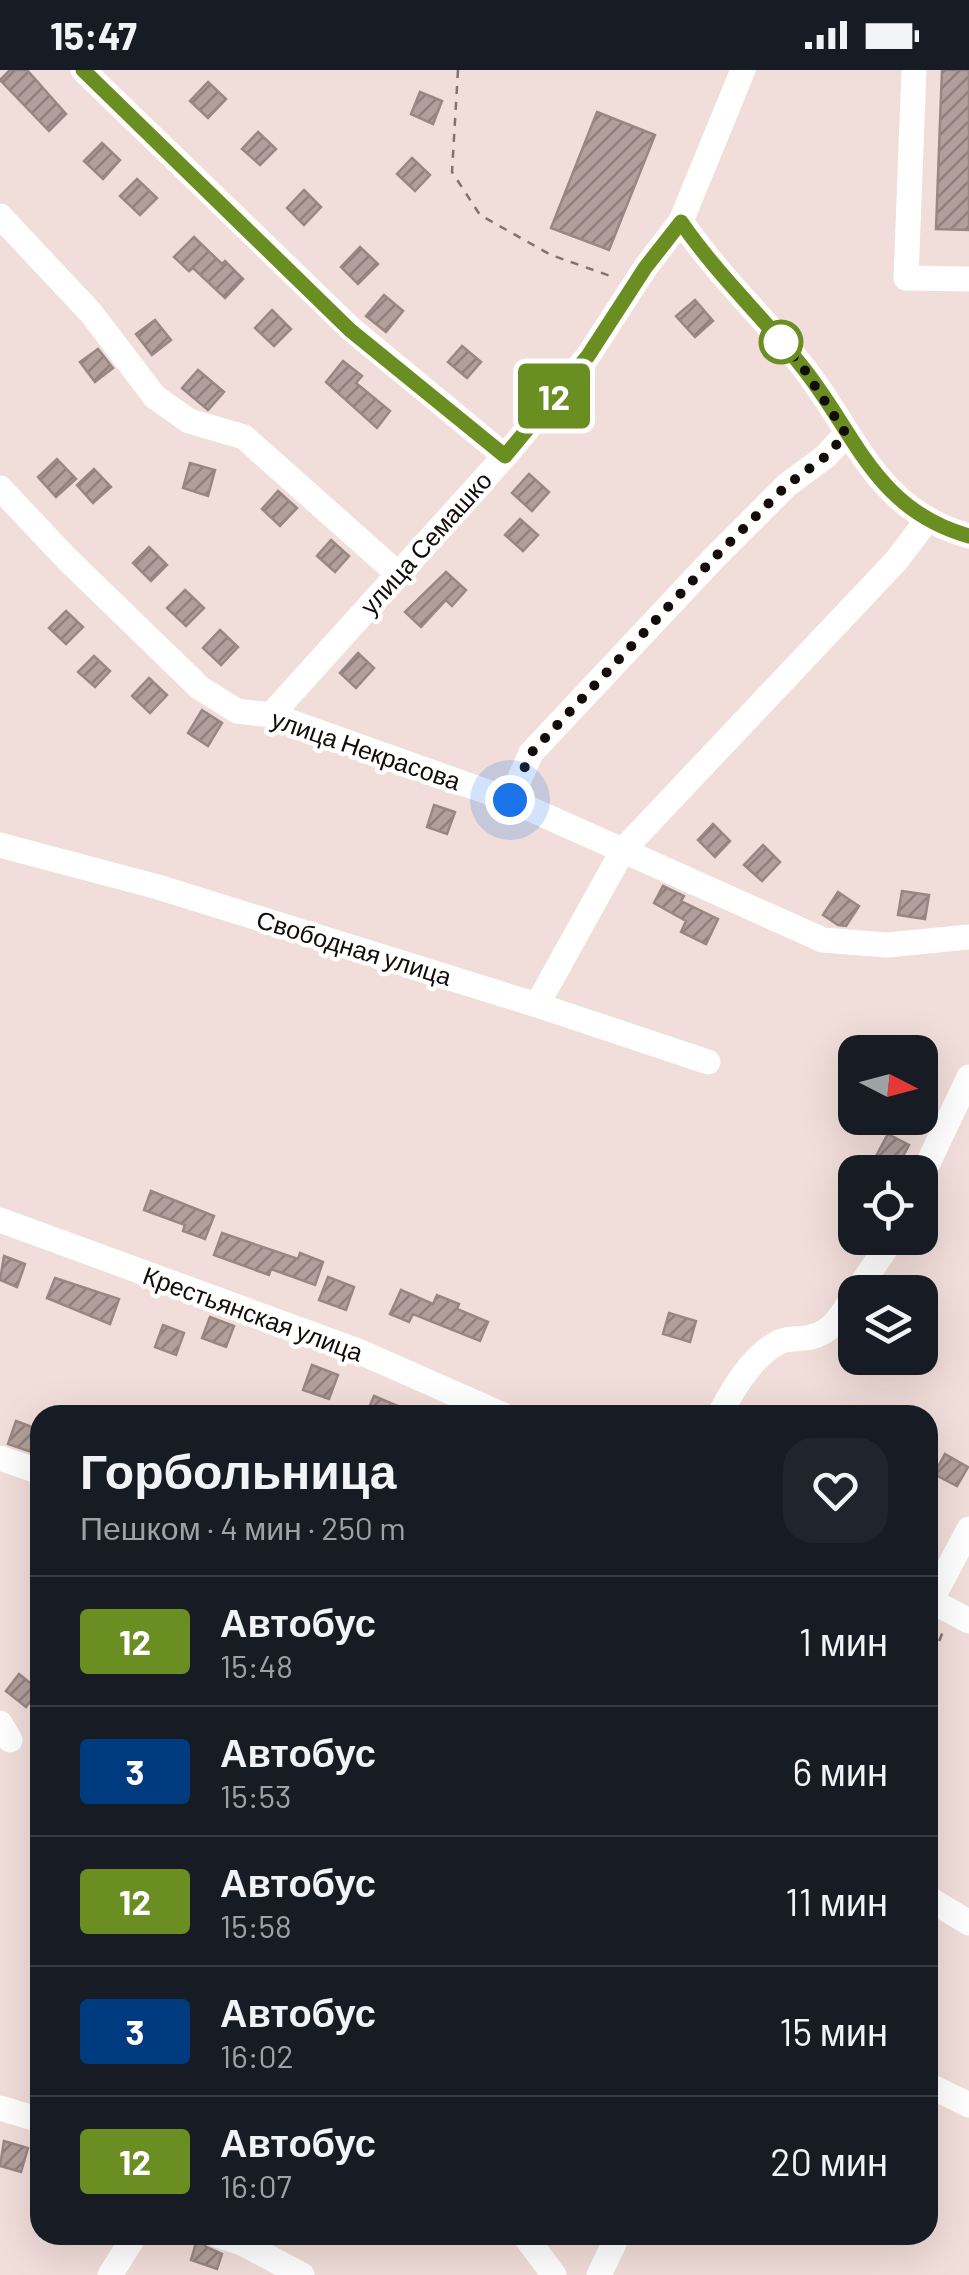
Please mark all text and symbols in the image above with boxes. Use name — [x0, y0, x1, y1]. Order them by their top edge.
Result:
text: 15:47 — [50, 12, 137, 58]
unlabelled marker — [760, 321, 802, 363]
line badge: 12 — [509, 364, 599, 428]
text: 12 — [538, 375, 570, 417]
street label: улица Семашко — [353, 465, 497, 620]
street label: улица Некрасова — [268, 703, 465, 796]
your location — [485, 775, 535, 825]
street label: Свободная улица — [253, 903, 455, 991]
north arrow — [838, 1035, 938, 1135]
map controls — [838, 1035, 938, 1375]
button: locate — [838, 1155, 938, 1255]
street label: Крестьянская улица — [139, 1259, 367, 1367]
button: layers — [838, 1275, 938, 1375]
button: heart — [783, 1438, 888, 1543]
text: Горбольница — [80, 1441, 397, 1499]
text: Пешком · 4 мин · 250 m — [80, 1508, 406, 1546]
text: Автобус — [220, 1599, 376, 1645]
text: 1 мин — [799, 1618, 888, 1664]
text: 12 — [119, 1620, 151, 1662]
text: 15:48 — [220, 1646, 293, 1684]
text: Автобус — [220, 1729, 376, 1775]
text: 6 мин — [792, 1748, 888, 1794]
text: 3 — [126, 1750, 144, 1792]
text: 15:53 — [220, 1776, 291, 1814]
text: Автобус — [220, 1859, 376, 1905]
text: 11 мин — [785, 1878, 888, 1924]
text: 12 — [119, 1880, 151, 1922]
text: 15:58 — [220, 1906, 292, 1944]
text: Автобус — [220, 1989, 376, 2035]
text: 15 мин — [779, 2008, 888, 2054]
text: 3 — [126, 2010, 144, 2052]
text: 16:02 — [220, 2036, 294, 2074]
text: Автобус — [220, 2119, 376, 2165]
text: 20 мин — [770, 2138, 888, 2184]
text: 12 — [119, 2140, 151, 2182]
text: 16:07 — [220, 2166, 292, 2204]

